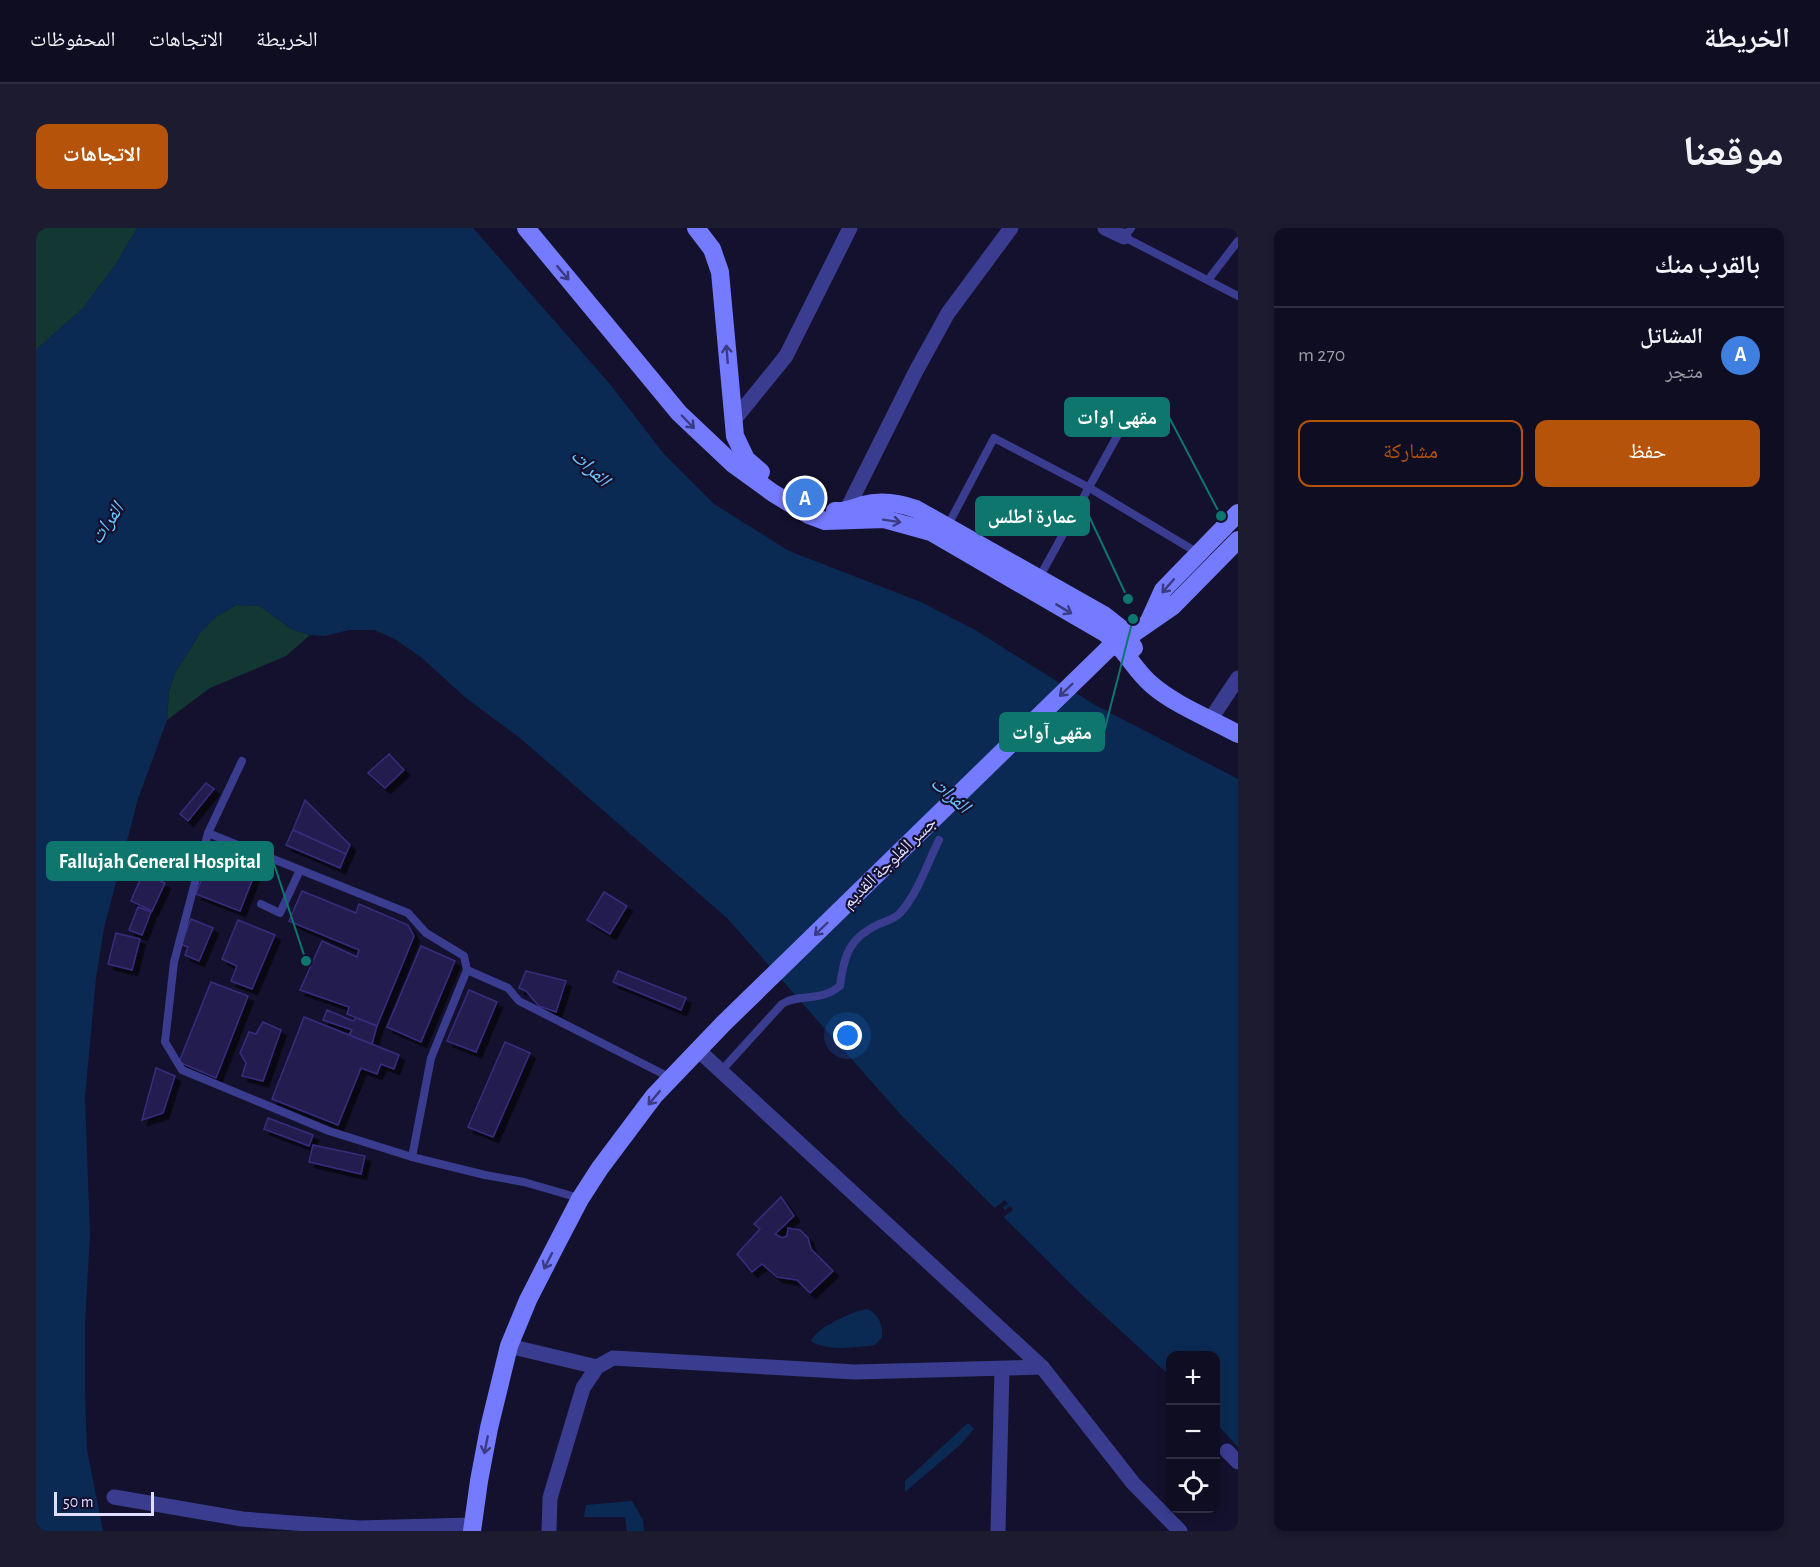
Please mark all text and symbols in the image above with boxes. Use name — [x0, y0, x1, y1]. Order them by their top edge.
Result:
text: الخريطة — [1704, 25, 1790, 53]
text: المحفوظات — [30, 29, 115, 50]
text: الاتجاهات — [148, 29, 223, 50]
text: الخريطة — [256, 29, 318, 50]
button: الاتجاهات — [36, 124, 168, 189]
text: موقعنا — [1683, 131, 1784, 173]
text: بالقرب منك — [1655, 252, 1760, 278]
one-way arrow — [556, 265, 570, 280]
text: المشاتل — [1640, 325, 1703, 347]
one-way arrow — [721, 344, 732, 364]
text: 270 m — [1298, 345, 1345, 365]
text: A — [1735, 345, 1747, 365]
text: متجر — [1665, 362, 1703, 382]
callout: مقهى اوات — [1065, 398, 1169, 436]
text: مقهى اوات — [1077, 408, 1157, 430]
one-way arrow — [681, 415, 696, 430]
button: مشاركة — [1298, 420, 1523, 487]
button: حفظ — [1535, 420, 1760, 487]
water label: الفرات — [566, 445, 615, 493]
pin: A — [786, 476, 824, 520]
water label: الفرات — [86, 497, 130, 548]
callout: عمارة اطلس — [976, 497, 1089, 535]
text: عمارة اطلس — [988, 507, 1076, 529]
one-way arrow — [881, 516, 901, 527]
one-way arrow — [1161, 578, 1175, 593]
one-way arrow — [1055, 603, 1072, 615]
one-way arrow — [1058, 683, 1073, 697]
callout: مقهى آوات — [1000, 713, 1104, 751]
text: مقهى آوات — [1012, 722, 1092, 745]
water label: الفرات — [926, 772, 976, 819]
street label: جسر الفلوجة القديم — [839, 813, 942, 913]
callout: Fallujah General Hospital — [47, 842, 273, 880]
text: Fallujah General Hospital — [59, 852, 261, 872]
one-way arrow — [813, 921, 828, 936]
your location — [833, 1021, 862, 1050]
one-way arrow — [647, 1090, 660, 1106]
one-way arrow — [542, 1251, 553, 1269]
map controls — [1166, 1351, 1220, 1513]
button: + — [1166, 1351, 1220, 1405]
button: − — [1166, 1405, 1220, 1459]
one-way arrow — [480, 1434, 491, 1454]
button: locate — [1166, 1459, 1220, 1513]
scale bar — [54, 1489, 154, 1516]
text: 50 m — [63, 1494, 94, 1510]

